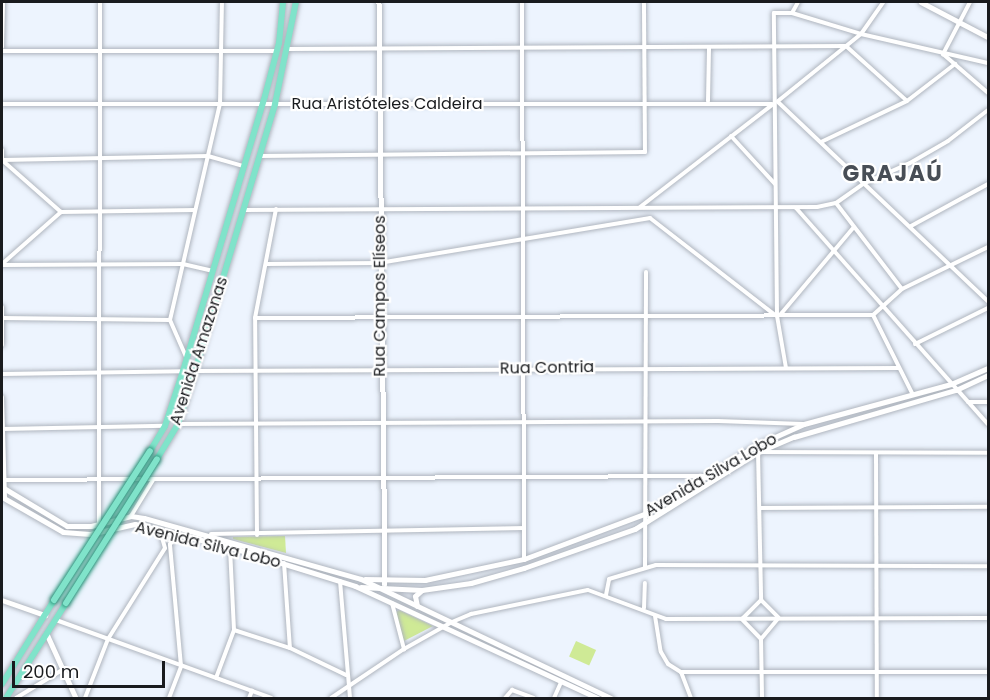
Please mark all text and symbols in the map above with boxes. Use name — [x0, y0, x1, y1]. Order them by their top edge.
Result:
street label: Rua Aristóteles Caldeira — [292, 94, 482, 114]
district label: GRAJAÚ — [843, 161, 943, 187]
street label: Rua Campos Elíseos — [370, 215, 390, 377]
street label: Avenida Amazonas — [166, 274, 232, 428]
street label: Rua Contria — [500, 358, 594, 378]
street label: Avenida Silva Lobo — [642, 429, 780, 521]
street label: Avenida Silva Lobo — [133, 518, 283, 572]
scale bar — [15, 649, 168, 687]
text: 200 m — [23, 659, 79, 684]

